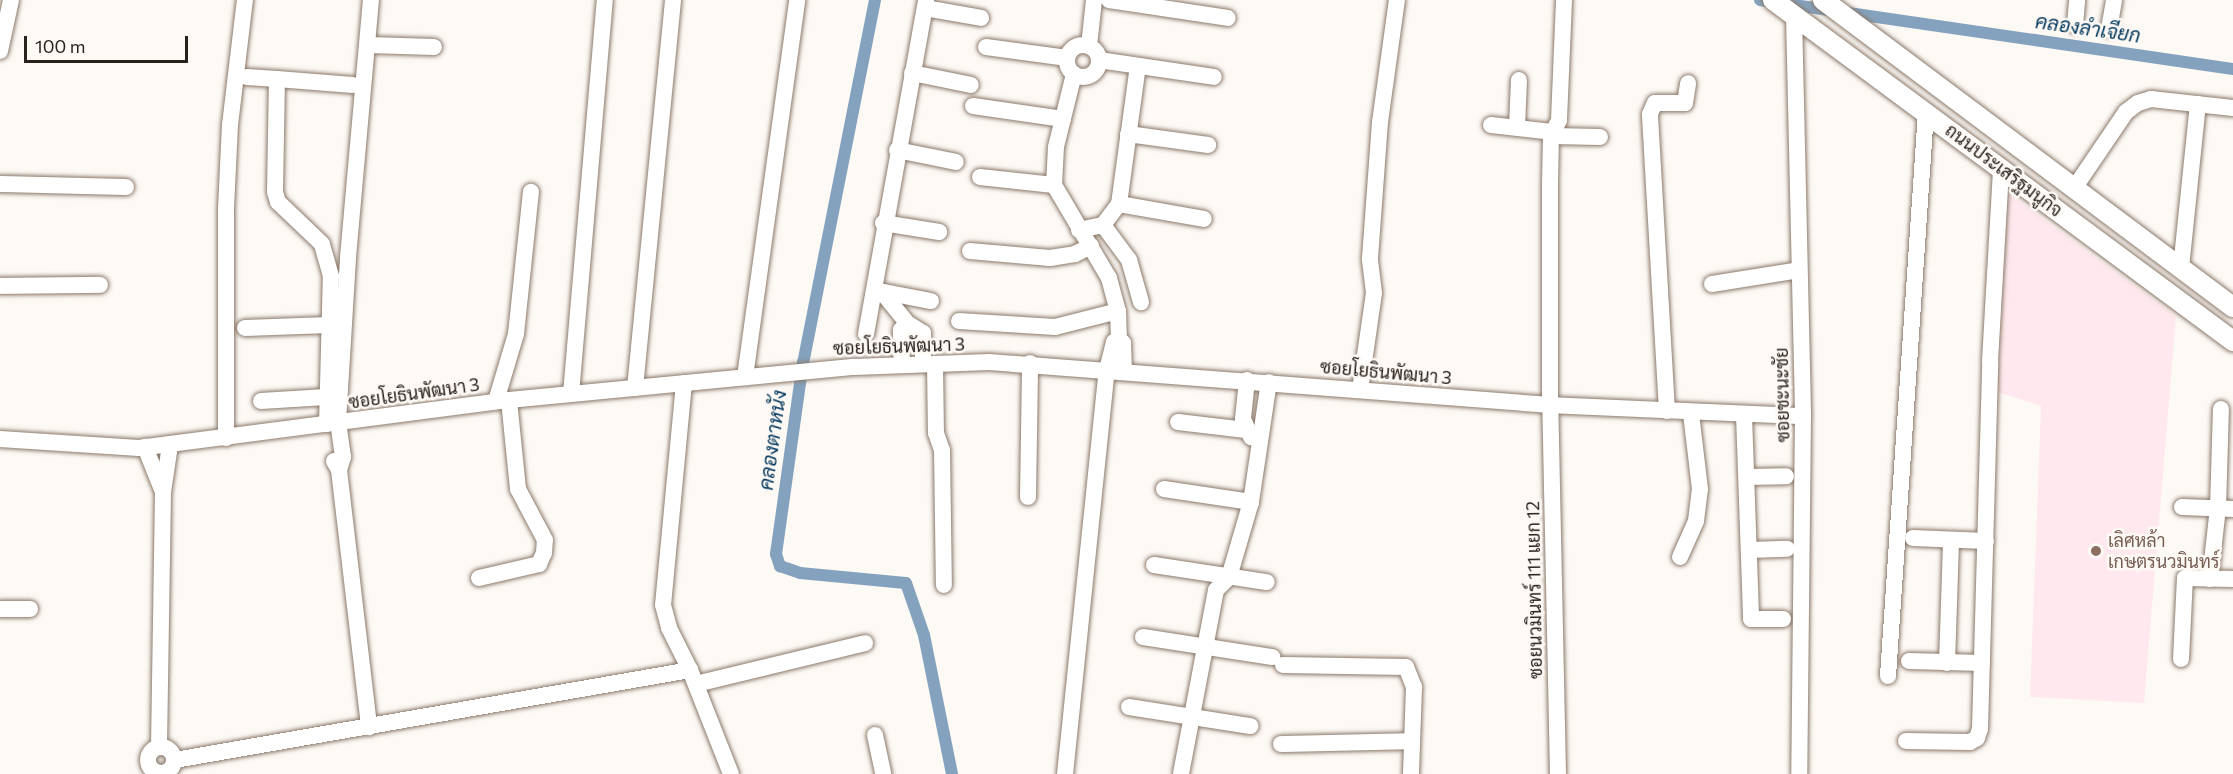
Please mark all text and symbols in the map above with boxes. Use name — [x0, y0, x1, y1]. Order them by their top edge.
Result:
water label: คลองลำเจียก — [2034, 9, 2142, 47]
scale bar — [27, 24, 190, 62]
text: 100 m — [35, 35, 85, 57]
street label: ถนนประเสริฐมนูกิจ — [1941, 119, 2067, 221]
street label: ซอยโยธินพัฒนา 3 — [833, 333, 965, 359]
street label: ซอยชะนะชัย — [1770, 347, 1794, 443]
street label: ซอยโยธินพัฒนา 3 — [1319, 355, 1453, 389]
street label: ซอยโยธินพัฒนา 3 — [347, 373, 481, 413]
water label: คลองตาหนัง — [753, 388, 791, 492]
street label: ซอยนวมินทร์ 111 แยก 12 — [1522, 501, 1546, 679]
place label: เลิศหล้า เกษตรนวมินทร์ — [2108, 530, 2220, 572]
marker: เลิศหล้า เกษตรนวมินทร์ — [2089, 544, 2103, 558]

